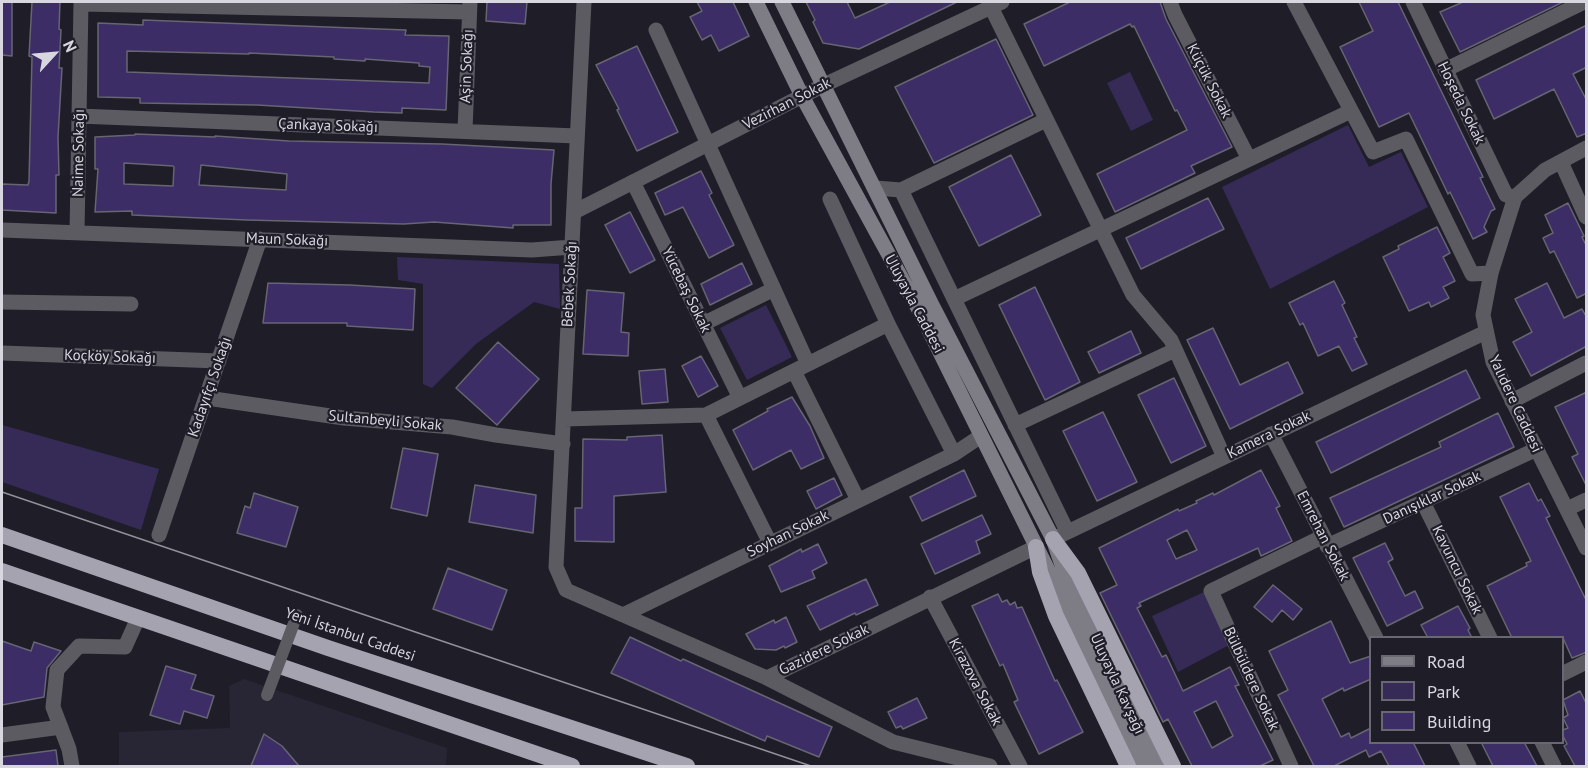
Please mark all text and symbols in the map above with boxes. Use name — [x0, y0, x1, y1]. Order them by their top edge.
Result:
north arrow — [24, 24, 84, 84]
street label: Aşin Sokağı — [457, 29, 477, 103]
text: N — [59, 37, 81, 55]
street label: Küçük Sokak — [1183, 41, 1235, 121]
street label: Hoşeda Sokak — [1433, 59, 1489, 147]
street label: Vezirhan Sokak — [740, 74, 834, 134]
street label: Naime Sokağı — [69, 109, 89, 197]
street label: Çankaya Sokağı — [278, 115, 378, 137]
street label: Maun Sokağı — [246, 230, 328, 250]
street label: Bebek Sokağı — [559, 241, 581, 327]
street label: Yücebaş Sokak — [657, 244, 715, 336]
street label: Uluyayla Caddesi — [880, 252, 948, 356]
street label: Kadayıfçı Sokağı — [184, 335, 236, 439]
street label: Koçköy Sokağı — [64, 346, 156, 368]
street label: Yalıdere Caddesi — [1485, 352, 1545, 456]
street label: Sultanbeyli Sokak — [328, 407, 442, 435]
street label: Kamera Sokak — [1224, 407, 1314, 463]
street label: Danışıklar Sokak — [1380, 468, 1484, 528]
street label: Emrehan Sokak — [1293, 488, 1353, 584]
street label: Soyhan Sokak — [744, 507, 832, 561]
street label: Kavuncu Sokak — [1428, 523, 1486, 617]
street label: Yeni İstanbul Caddesi — [282, 604, 418, 666]
street label: Gazidere Sokak — [776, 621, 872, 679]
street label: Bülbüldere Sokak — [1219, 624, 1283, 734]
street label: Uluyayla Kavşağı — [1086, 631, 1148, 737]
street label: Kirazova Sokak — [944, 635, 1006, 729]
legend — [1369, 636, 1564, 744]
text: Road — [1427, 650, 1465, 673]
text: Park — [1427, 680, 1460, 703]
text: Building — [1427, 710, 1491, 733]

